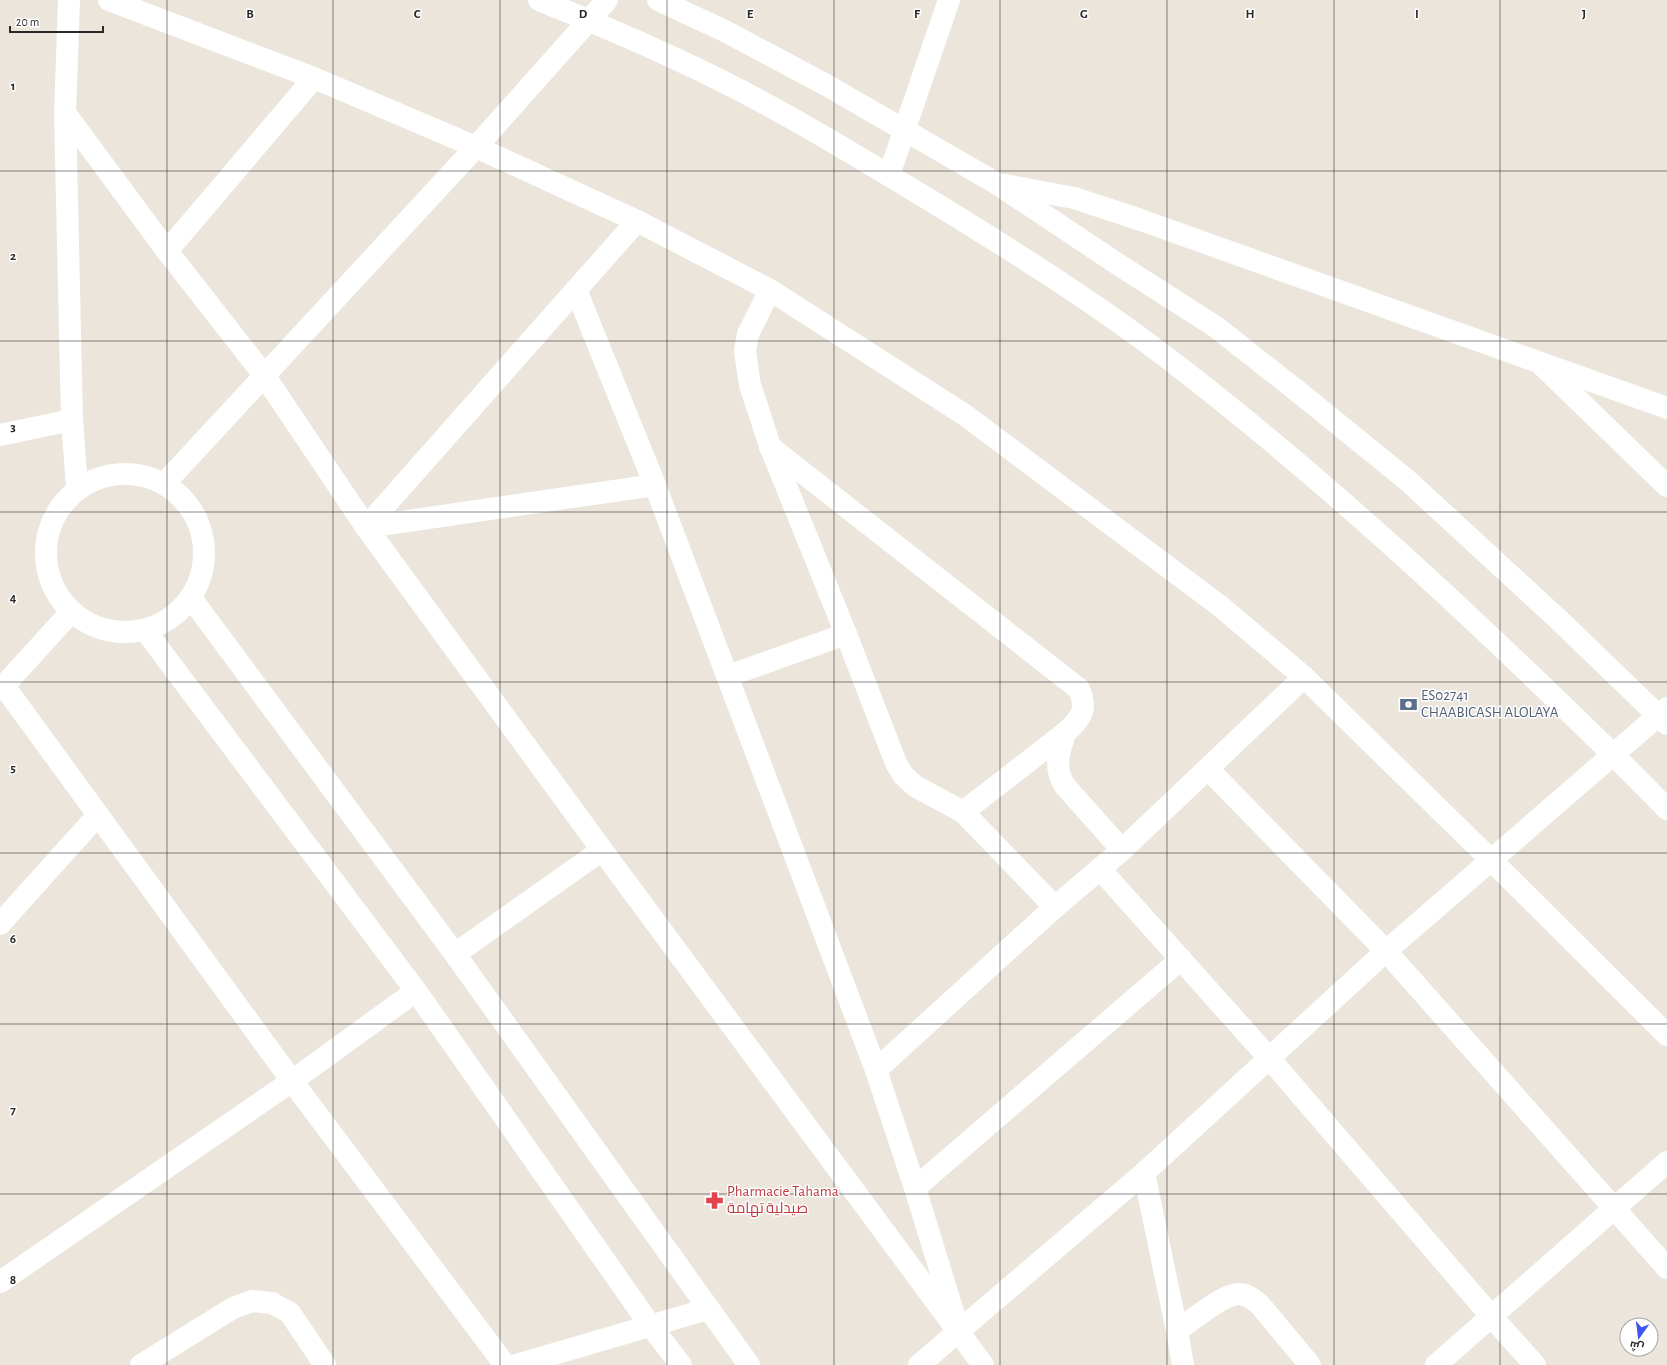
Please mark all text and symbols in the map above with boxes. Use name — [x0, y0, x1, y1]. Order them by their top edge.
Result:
scale bar — [10, 8, 103, 34]
text: B — [246, 8, 254, 21]
text: C — [414, 8, 421, 21]
text: D — [579, 8, 588, 21]
text: E — [747, 8, 754, 21]
text: F — [914, 8, 921, 21]
text: G — [1080, 8, 1088, 21]
text: H — [1245, 8, 1255, 21]
text: I — [1415, 8, 1419, 21]
text: J — [1582, 8, 1586, 21]
text: 20 m — [16, 16, 39, 28]
text: 1 — [11, 80, 15, 93]
text: 2 — [10, 250, 16, 263]
text: 3 — [10, 421, 16, 434]
text: 4 — [10, 592, 17, 605]
place label: ES02741 CHAABICASH ALOLAYA — [1421, 688, 1559, 720]
bank icon: ES02741 CHAABICASH ALOLAYA — [1398, 694, 1418, 714]
text: 5 — [10, 762, 16, 775]
text: 6 — [10, 933, 16, 946]
text: 7 — [10, 1104, 16, 1117]
place label: Pharmacie Tahama صيدلية تهامة — [727, 1184, 839, 1218]
pharmacy icon: Pharmacie Tahama صيدلية تهامة — [704, 1190, 724, 1210]
text: 8 — [10, 1274, 16, 1287]
north arrow — [1619, 1317, 1659, 1357]
text: ش — [1629, 1338, 1645, 1353]

